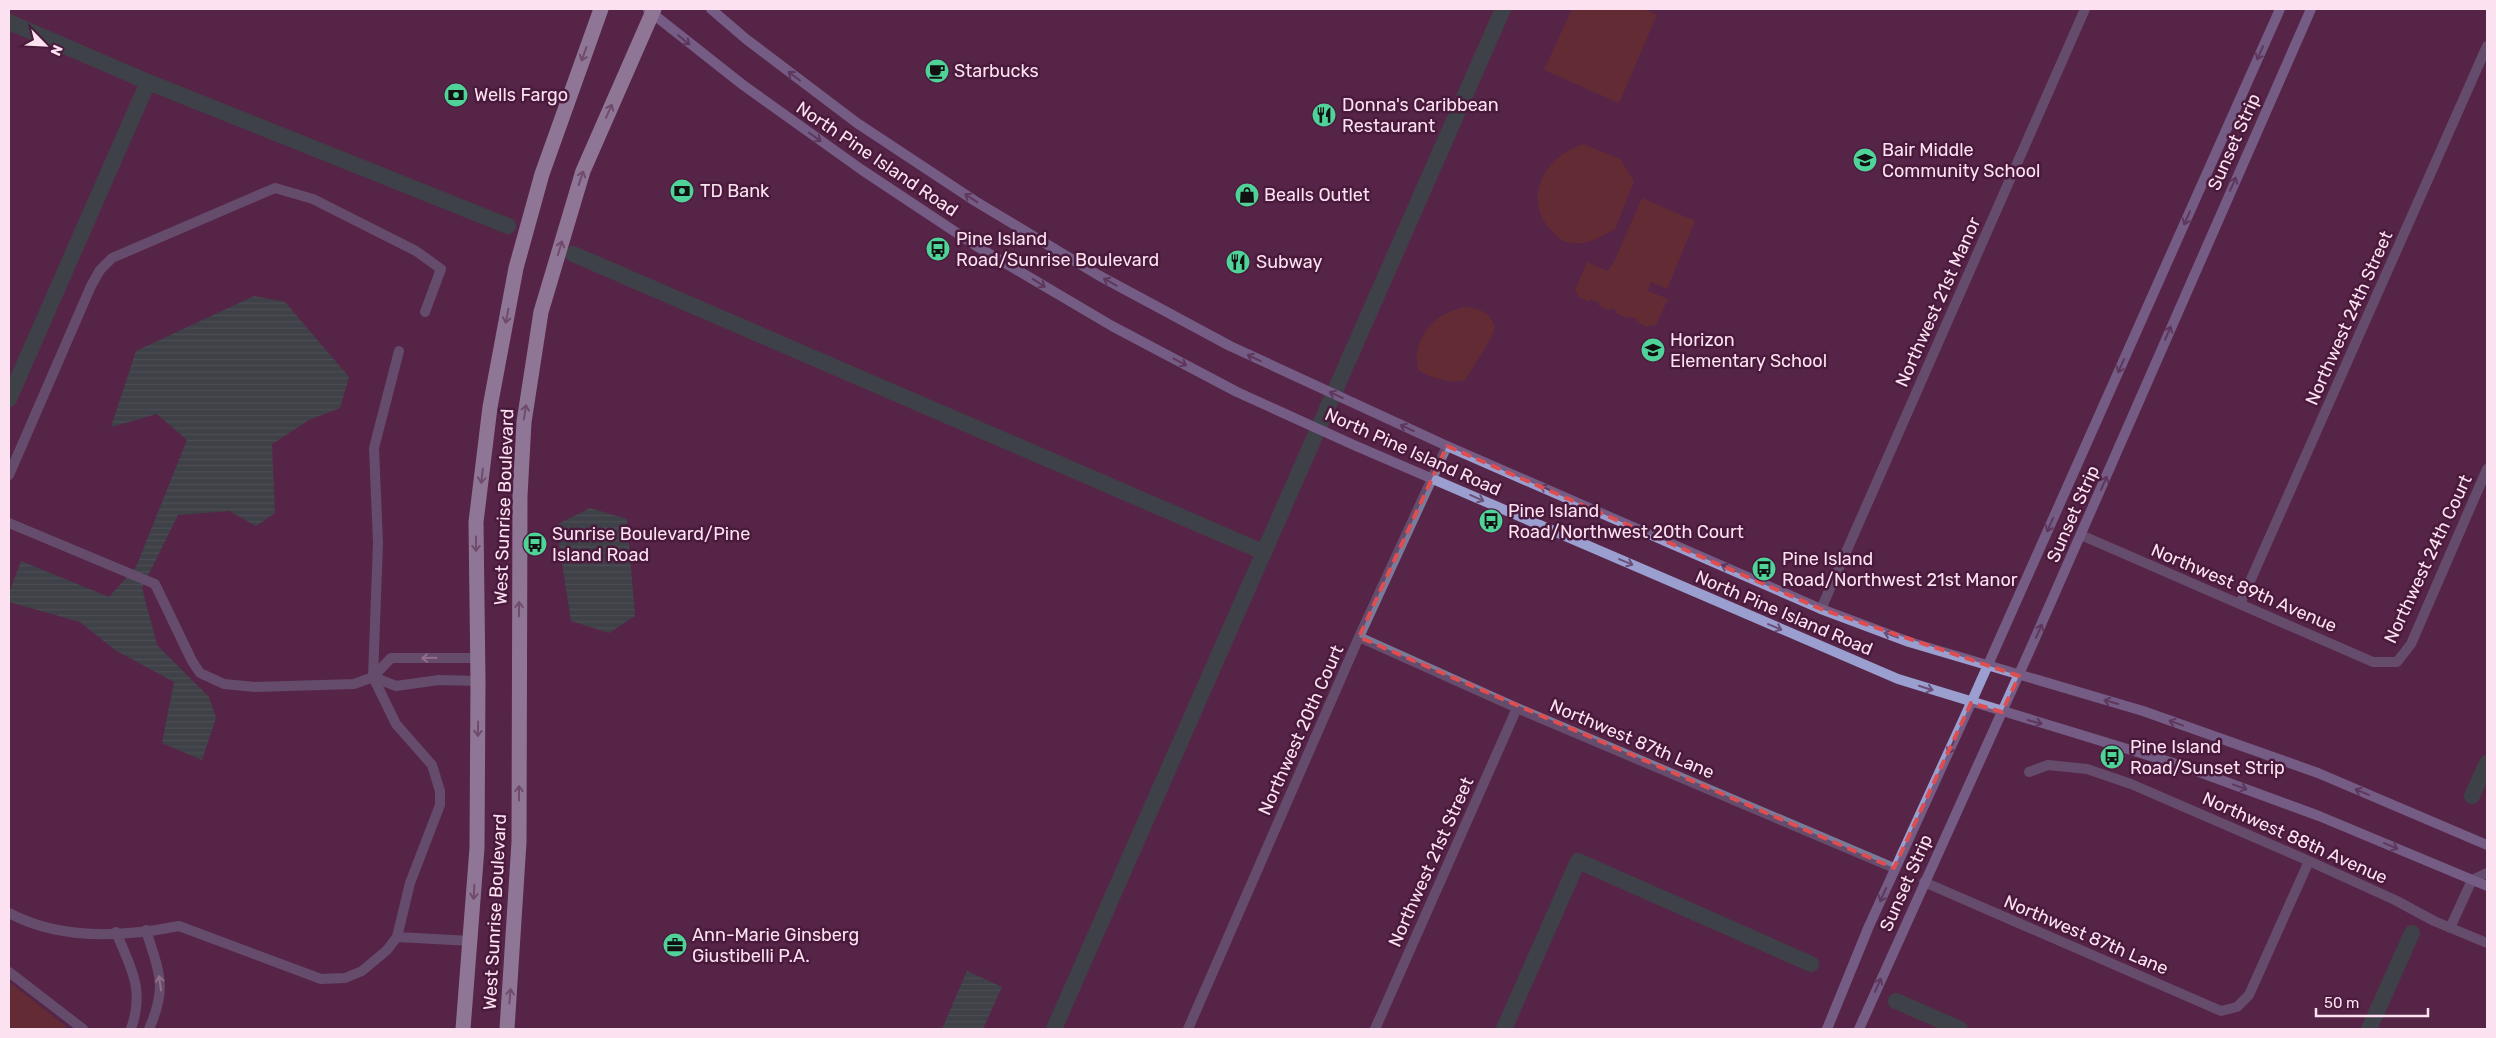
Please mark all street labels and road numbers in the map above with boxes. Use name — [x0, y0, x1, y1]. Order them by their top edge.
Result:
street label: Sunset Strip — [2203, 90, 2265, 194]
street label: North Pine Island Road — [792, 97, 962, 221]
street label: Northwest 21st Manor — [1891, 214, 1985, 390]
street label: Northwest 24th Street — [2301, 227, 2397, 409]
street label: North Pine Island Road — [1322, 403, 1504, 501]
street label: West Sunrise Boulevard — [490, 408, 518, 606]
street label: Sunset Strip — [2042, 462, 2104, 566]
street label: Northwest 24th Court — [2379, 471, 2477, 647]
street label: Northwest 89th Avenue — [2148, 539, 2340, 637]
street label: North Pine Island Road — [1692, 566, 1876, 660]
street label: Northwest 20th Court — [1254, 642, 1348, 818]
street label: Northwest 87th Lane — [1546, 694, 1718, 784]
street label: Northwest 21st Street — [1384, 774, 1478, 950]
street label: Northwest 88th Avenue — [2199, 787, 2391, 889]
street label: West Sunrise Boulevard — [479, 813, 511, 1011]
street label: Sunset Strip — [1875, 831, 1937, 935]
street label: Northwest 87th Lane — [2000, 890, 2172, 980]

